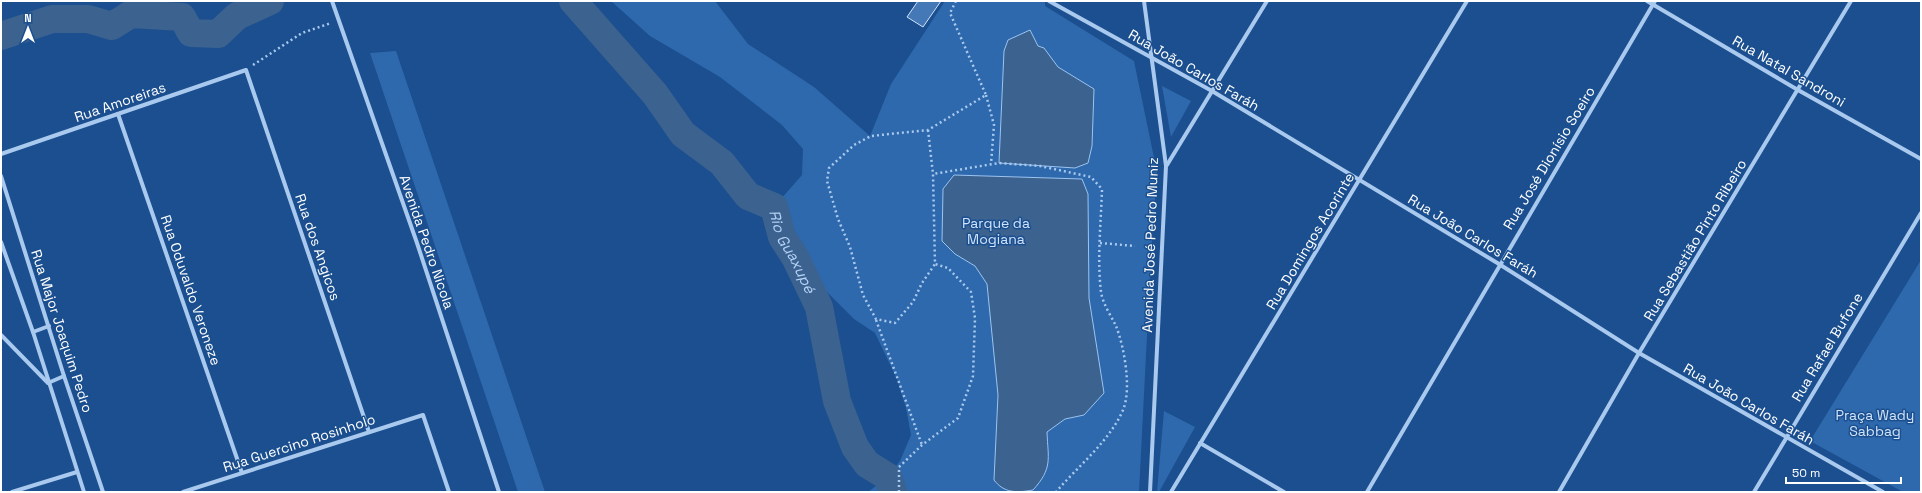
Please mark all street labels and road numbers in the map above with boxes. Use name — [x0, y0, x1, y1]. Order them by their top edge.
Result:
street label: Rua João Carlos Faráh — [1125, 25, 1263, 115]
street label: Rua Natal Sandroni — [1729, 31, 1849, 111]
street label: Rua Amoreiras — [72, 78, 168, 126]
street label: Rua José Dionísio Soeiro — [1499, 83, 1599, 233]
street label: Rua Sebastião Pinto Ribeiro — [1640, 156, 1750, 324]
street label: Avenida José Pedro Muniz — [1138, 157, 1162, 333]
street label: Rua Domingos Acorinte — [1262, 169, 1358, 313]
street label: Avenida Pedro Nicola — [396, 173, 458, 311]
street label: Rua João Carlos Faráh — [1405, 190, 1541, 282]
street label: Rua dos Angicos — [291, 191, 345, 303]
street label: Rua Oduvaldo Veroneze — [157, 212, 225, 368]
street label: Rua Major Joaquim Pedro — [27, 247, 97, 415]
street label: Rua Rafael Bufone — [1787, 289, 1867, 405]
street label: Rua João Carlos Faráh — [1680, 359, 1818, 449]
street label: Rua Guercino Rosinholo — [221, 410, 377, 476]

